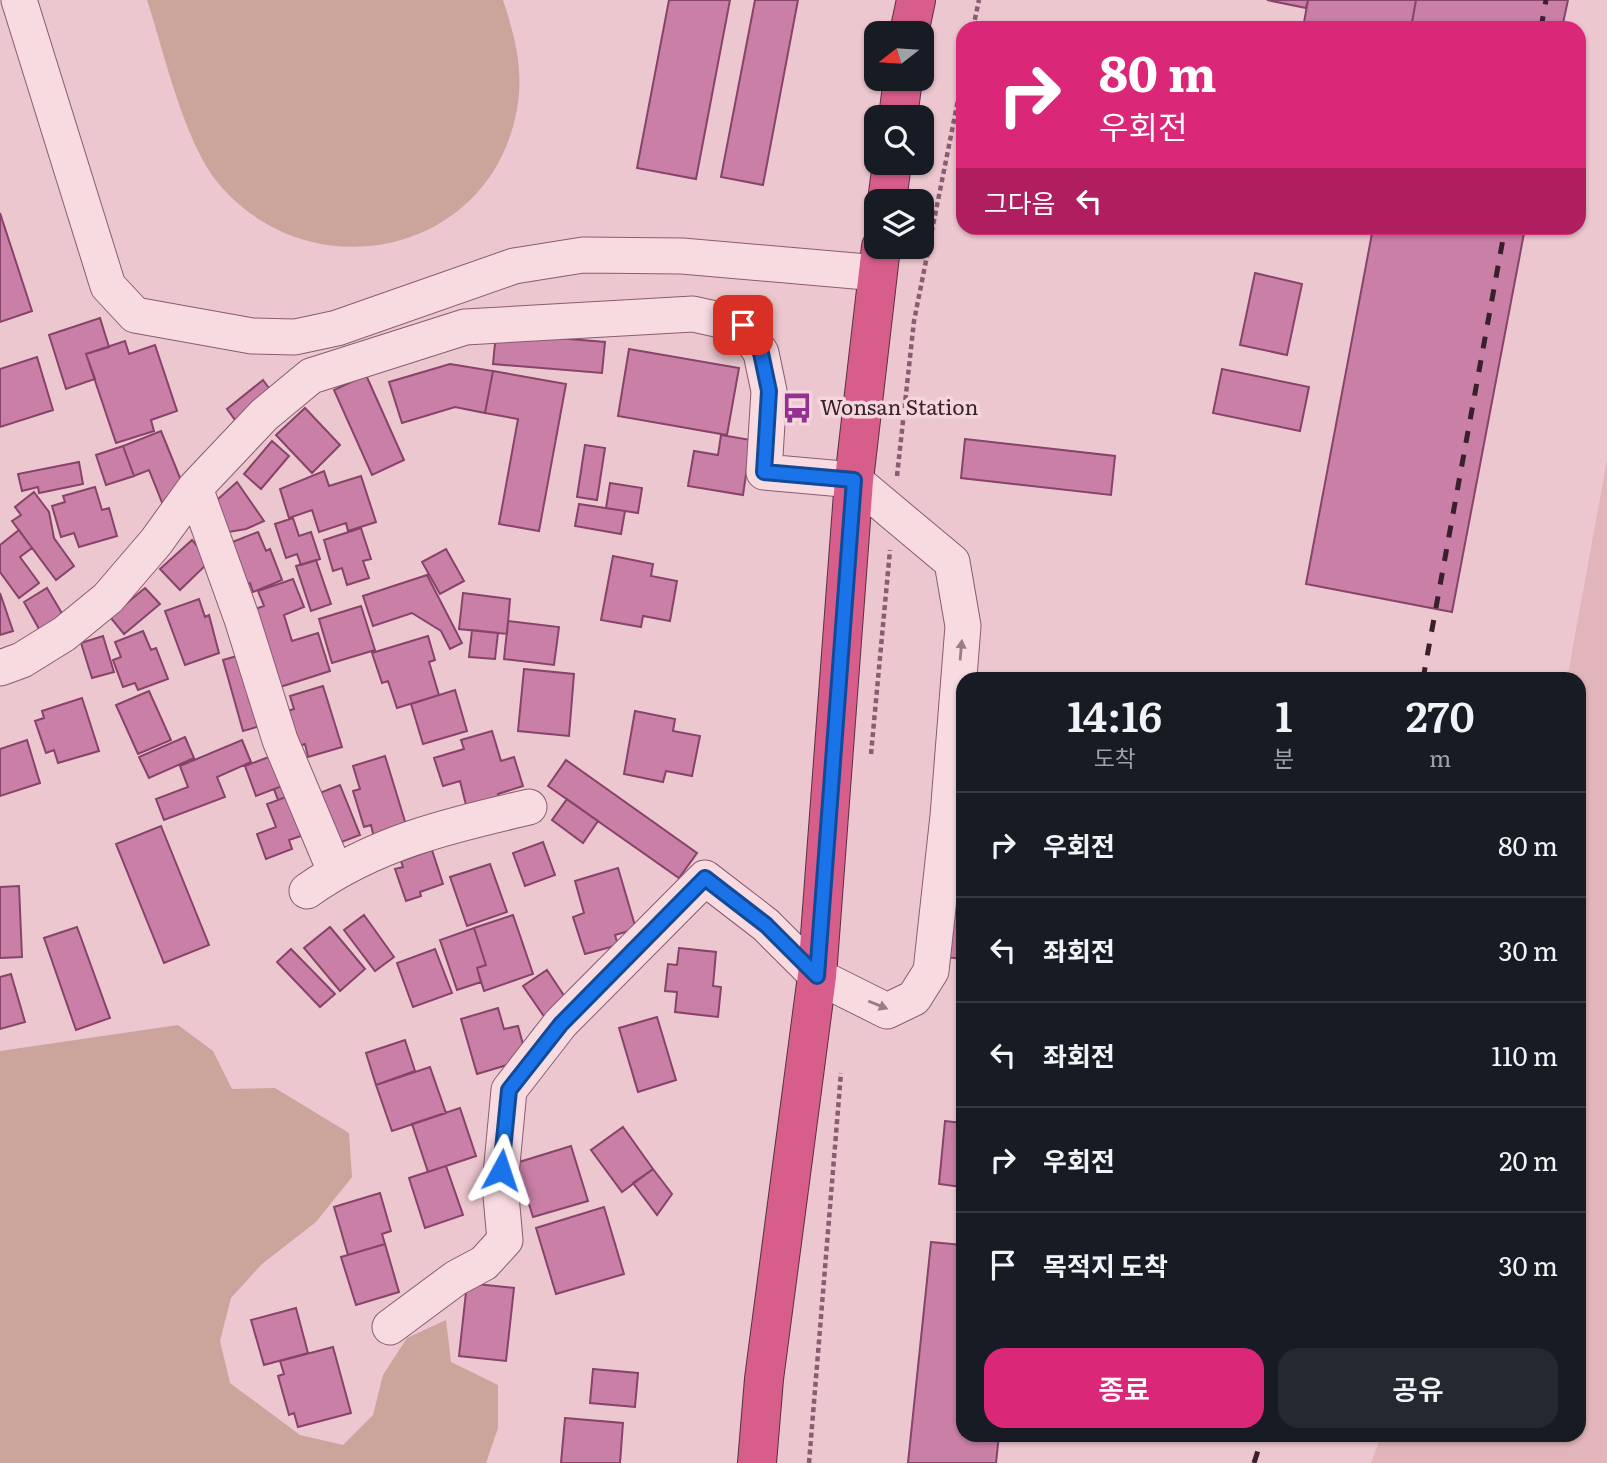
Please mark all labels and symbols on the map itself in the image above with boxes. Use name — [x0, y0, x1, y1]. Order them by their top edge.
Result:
north arrow — [864, 21, 934, 91]
pin — [713, 295, 773, 355]
place label: Wonsan Station — [820, 390, 978, 421]
bus stop icon: Wonsan Station — [780, 391, 814, 425]
one-way arrow — [956, 639, 967, 661]
one-way arrow — [868, 1000, 889, 1011]
position arrow — [464, 1133, 538, 1207]

